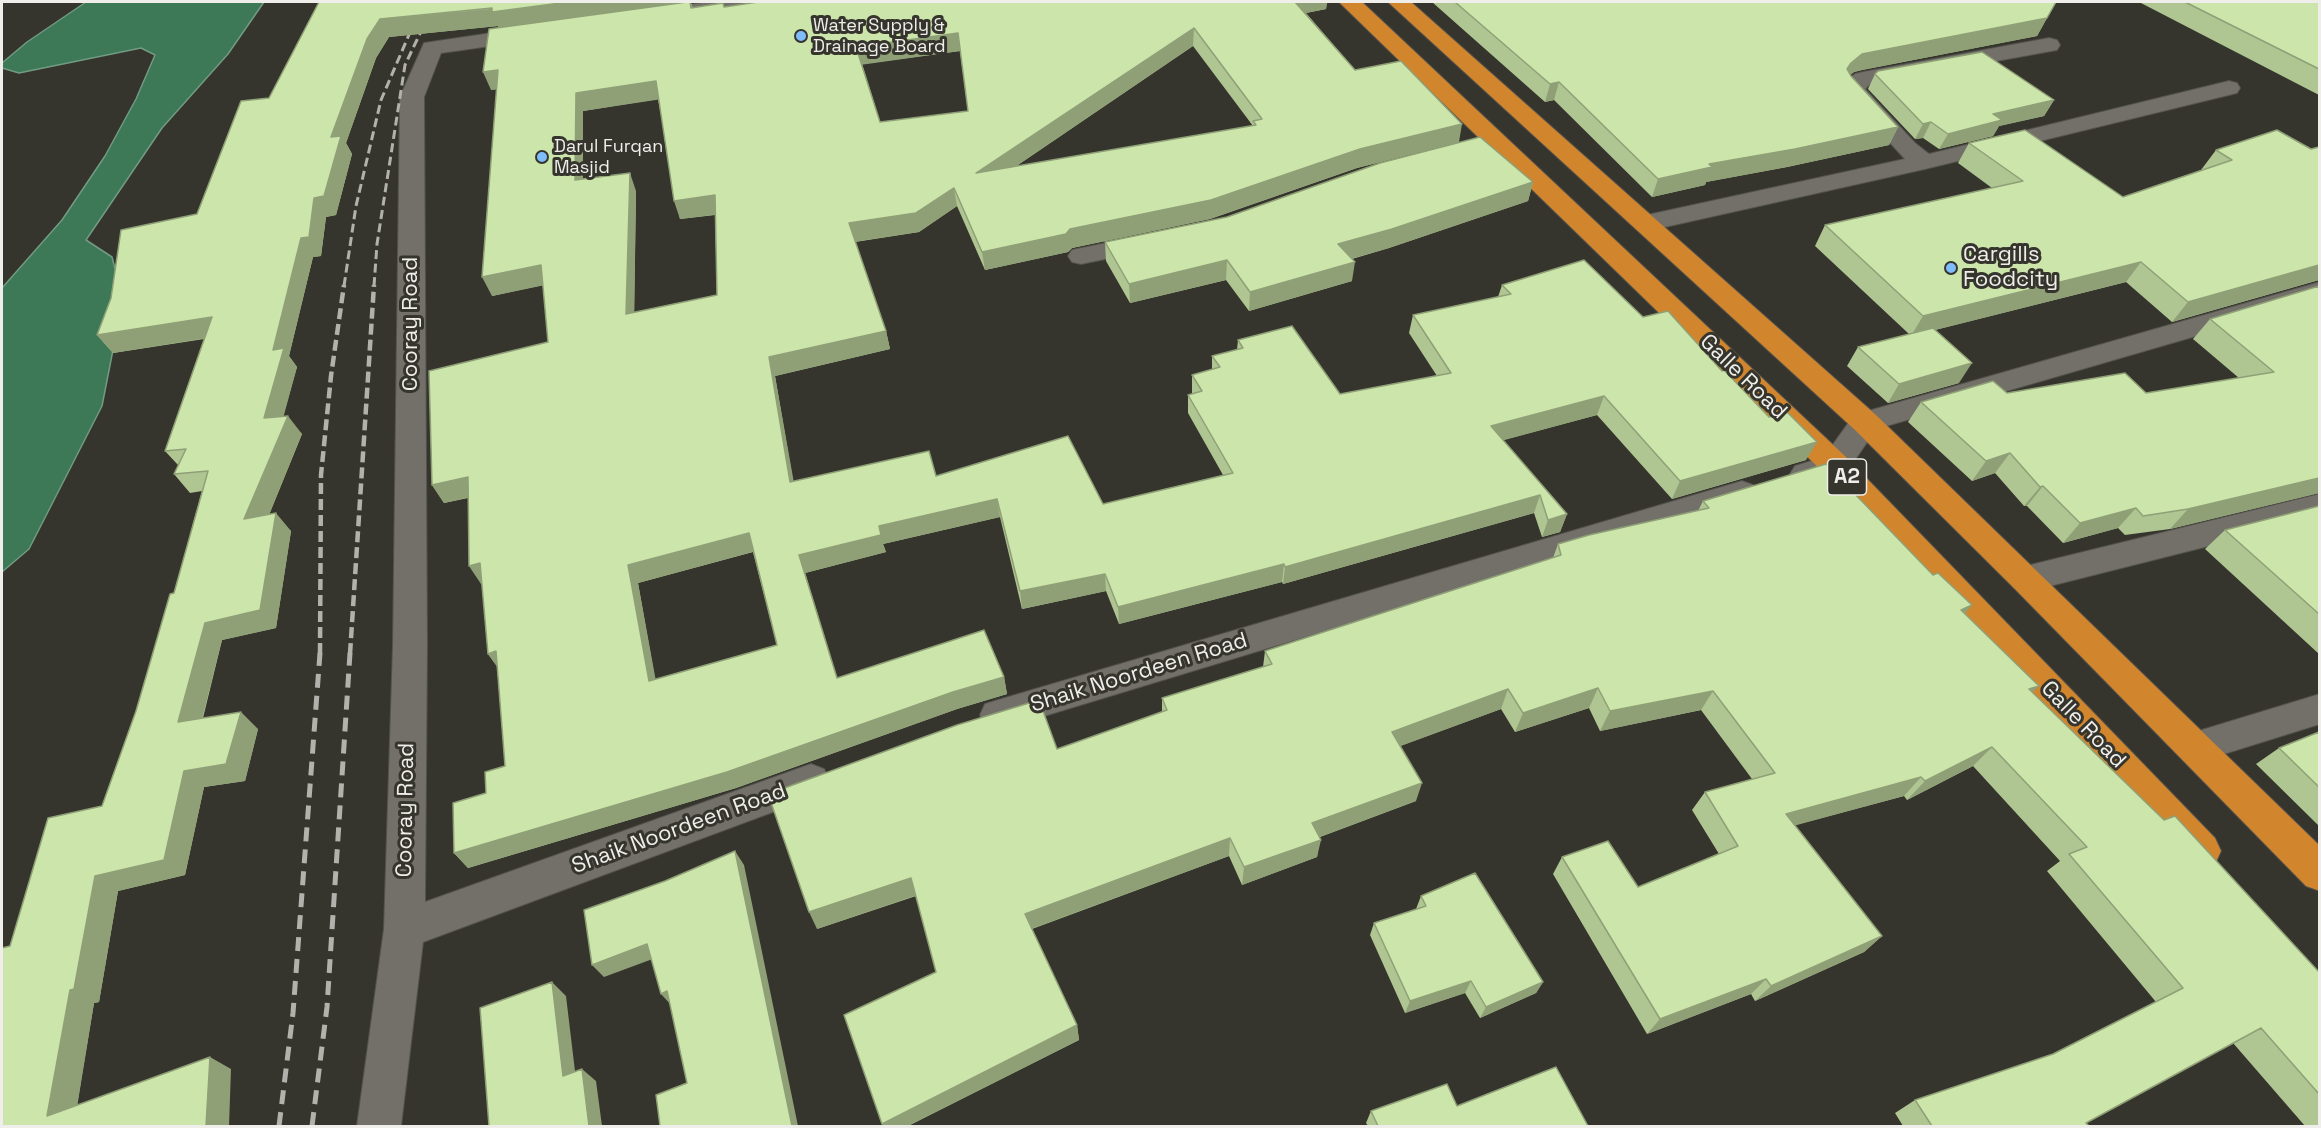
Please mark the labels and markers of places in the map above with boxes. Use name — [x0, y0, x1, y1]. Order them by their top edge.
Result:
place label: Water Supply & Drainage Board — [813, 15, 946, 57]
marker: Water Supply & Drainage Board — [794, 29, 808, 43]
place label: Darul Furqan Masjid — [554, 136, 663, 178]
marker: Darul Furqan Masjid — [535, 150, 549, 164]
place label: Cargills Foodcity — [1963, 242, 2058, 294]
marker: Cargills Foodcity — [1944, 261, 1958, 275]

